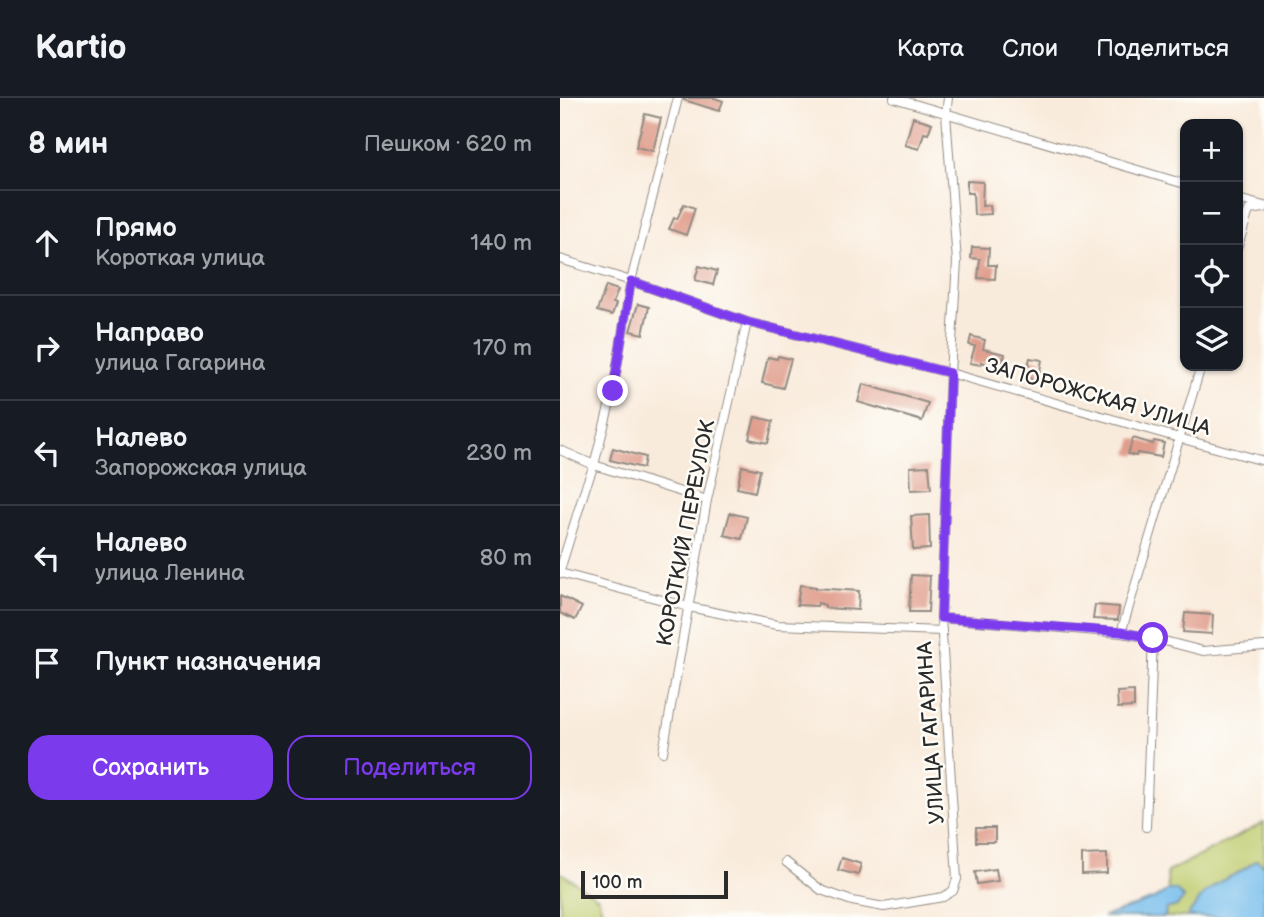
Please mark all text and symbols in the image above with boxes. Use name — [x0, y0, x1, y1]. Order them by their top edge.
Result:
text: Kartio — [35, 28, 127, 68]
text: Карта — [897, 34, 964, 63]
text: Слои — [1002, 34, 1058, 63]
text: Поделиться — [1096, 34, 1229, 63]
map controls — [1180, 119, 1243, 371]
button: + — [1180, 119, 1243, 182]
text: 8 мин — [28, 126, 108, 162]
text: Пешком · 620 m — [364, 130, 532, 158]
button: − — [1180, 182, 1243, 245]
text: Прямо — [95, 213, 177, 244]
icon: ahead — [28, 224, 66, 262]
text: 140 m — [470, 229, 532, 257]
text: Короткая улица — [95, 244, 265, 272]
button: locate — [1180, 245, 1243, 308]
button: layers — [1180, 308, 1243, 371]
text: Направо — [95, 318, 204, 349]
icon: right — [28, 329, 66, 367]
text: 170 m — [473, 334, 532, 362]
text: улица Гагарина — [95, 349, 266, 377]
street label: ЗАПОРОЖСКАЯ УЛИЦА — [982, 353, 1214, 441]
route end — [597, 375, 628, 406]
street label: КОРОТКИЙ ПЕРЕУЛОК — [652, 417, 720, 648]
text: Налево — [95, 423, 187, 454]
icon: left — [28, 434, 66, 472]
text: 230 m — [466, 439, 532, 467]
text: Запорожская улица — [95, 454, 307, 482]
text: Налево — [95, 528, 187, 559]
icon: left — [28, 539, 66, 577]
text: 80 m — [480, 544, 532, 572]
text: улица Ленина — [95, 559, 245, 587]
route start — [1137, 622, 1168, 653]
street label: УЛИЦА ГАГАРИНА — [912, 641, 950, 825]
icon: arrive — [28, 644, 66, 682]
text: Пункт назначения — [95, 647, 321, 678]
button: Сохранить — [28, 735, 273, 800]
button: Поделиться — [287, 735, 532, 800]
scale bar — [581, 868, 728, 900]
text: 100 m — [592, 871, 643, 894]

